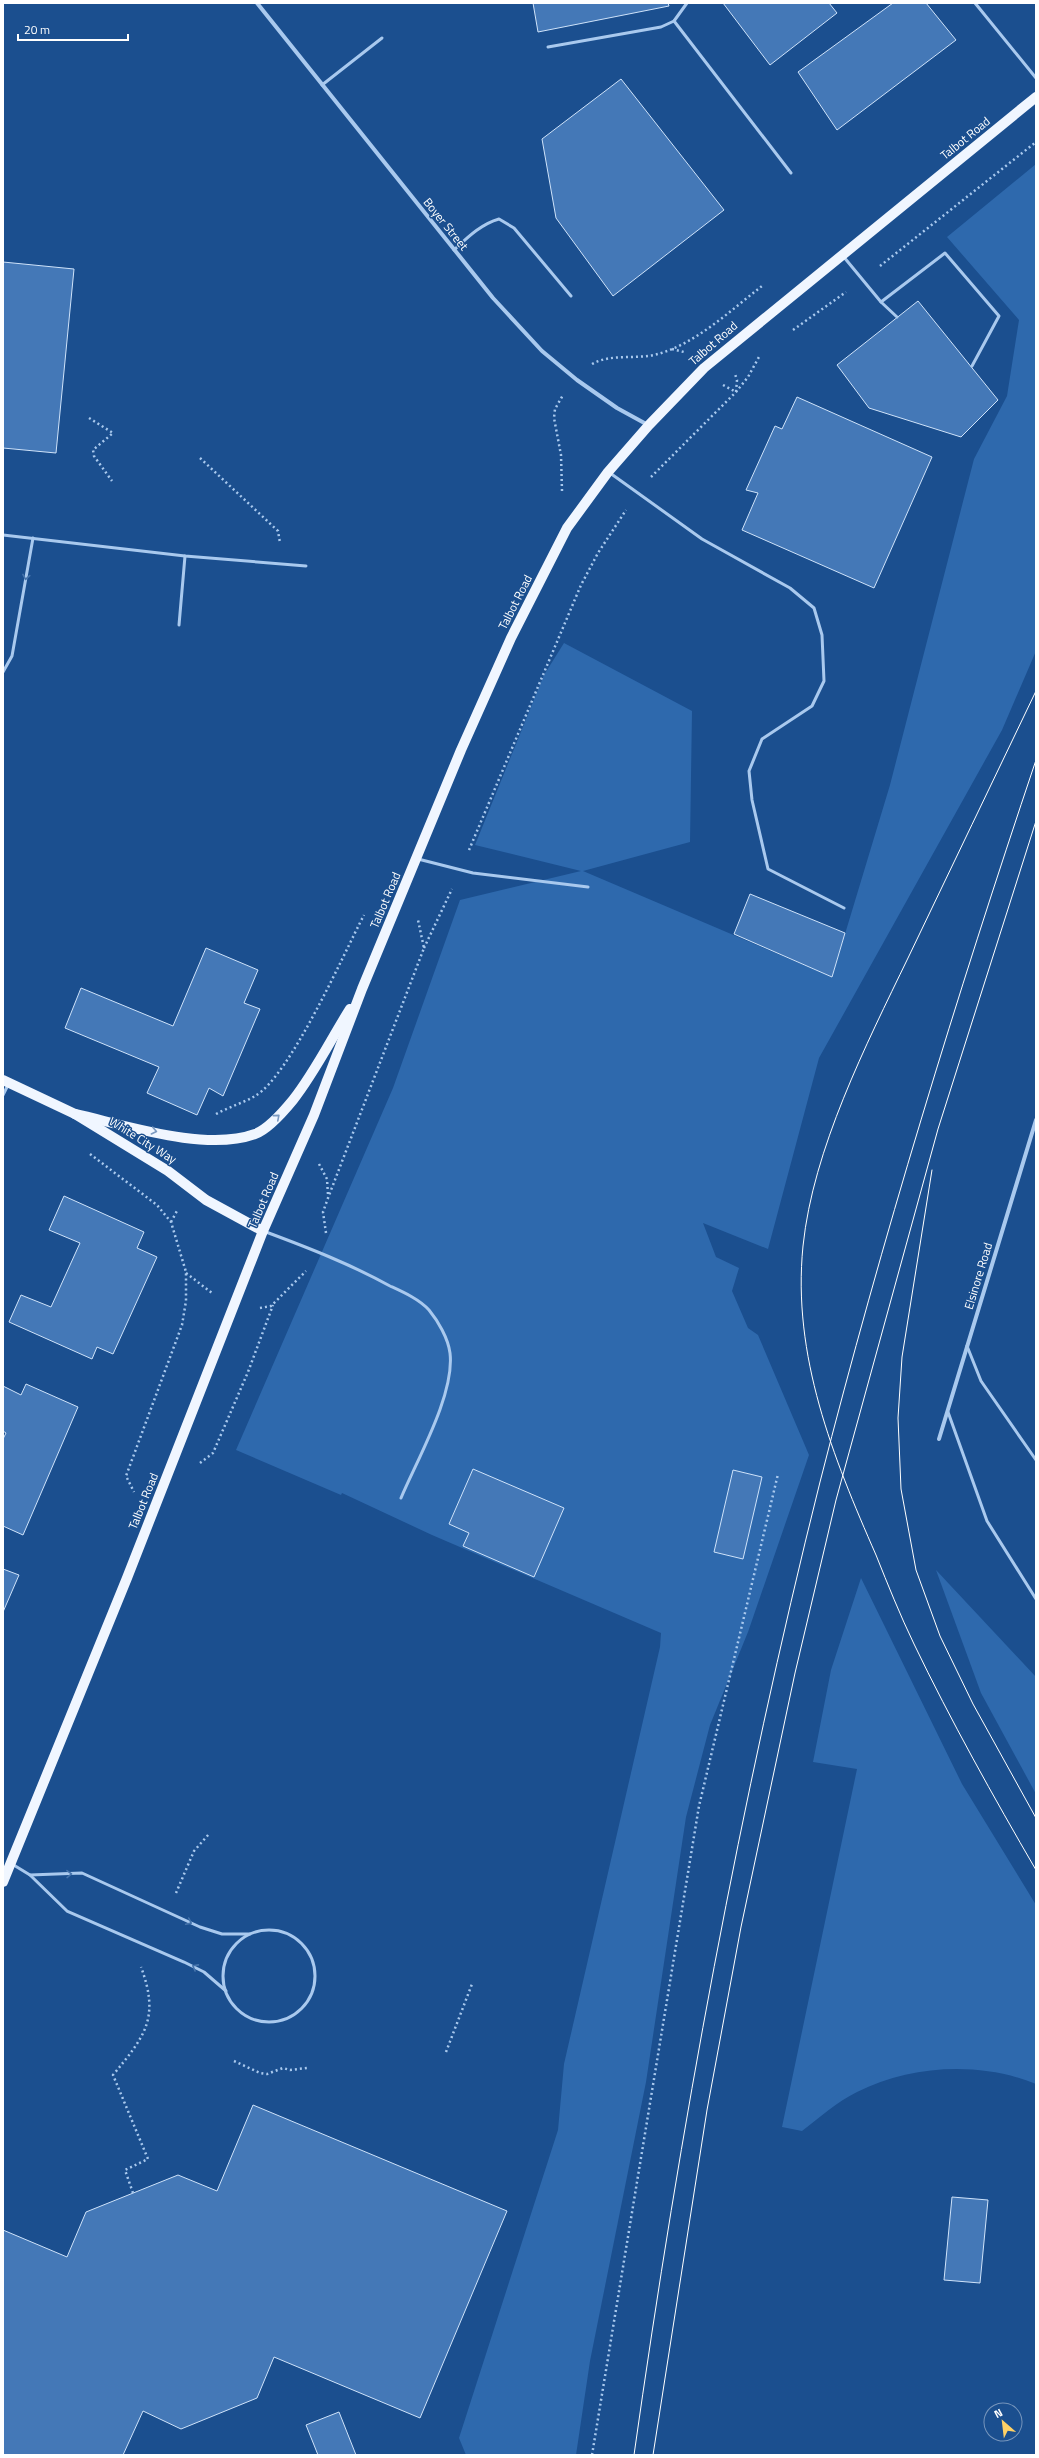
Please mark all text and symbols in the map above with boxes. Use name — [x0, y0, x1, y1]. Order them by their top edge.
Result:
scale bar — [18, 16, 128, 42]
text: 20 m — [24, 20, 50, 39]
street label: Talbot Road — [936, 112, 994, 164]
street label: Boyer Street — [419, 194, 474, 255]
street label: Talbot Road — [684, 316, 742, 370]
street label: Talbot Road — [493, 571, 537, 633]
one-way arrow — [23, 574, 31, 580]
street label: Talbot Road — [365, 869, 405, 931]
street label: White City Way — [105, 1112, 181, 1168]
one-way arrow — [272, 1114, 279, 1121]
one-way arrow — [151, 1126, 157, 1134]
street label: Talbot Road — [243, 1169, 283, 1231]
street label: Elsinore Road — [959, 1240, 997, 1312]
street label: Talbot Road — [123, 1470, 163, 1532]
one-way arrow — [66, 1870, 72, 1878]
one-way arrow — [184, 1917, 192, 1925]
one-way arrow — [192, 1965, 199, 1972]
north arrow — [983, 2402, 1023, 2442]
text: N — [991, 2404, 1005, 2422]

